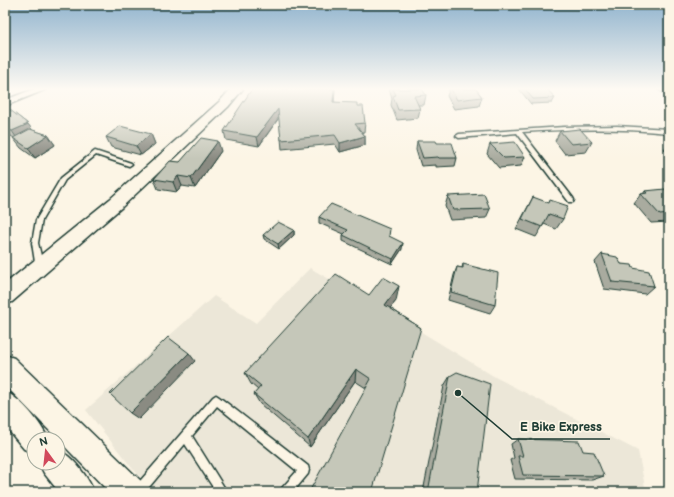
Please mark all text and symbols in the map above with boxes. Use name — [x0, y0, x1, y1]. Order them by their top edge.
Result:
callout: E Bike Express — [512, 415, 610, 439]
text: E Bike Express — [520, 420, 602, 435]
north arrow — [26, 431, 66, 471]
text: N — [38, 434, 49, 449]

